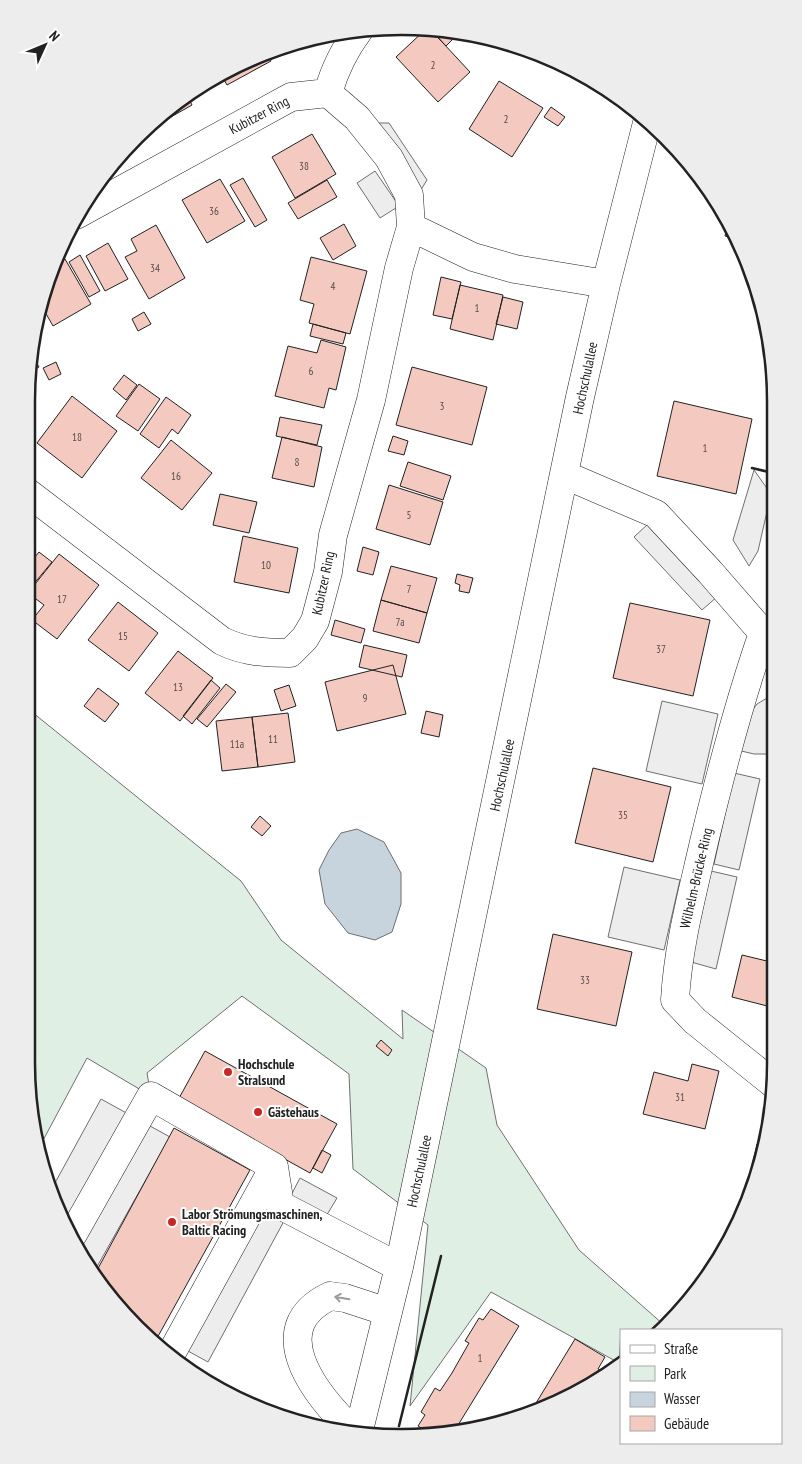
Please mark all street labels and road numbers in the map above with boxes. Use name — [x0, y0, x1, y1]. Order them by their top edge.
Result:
street label: Kubitzer Ring — [226, 92, 292, 138]
street label: Hochschulallee — [569, 340, 601, 416]
street label: Kubitzer Ring — [307, 549, 339, 617]
street label: Hochschulallee — [486, 737, 518, 813]
street label: Wilhelm-Brücke-Ring — [676, 826, 716, 930]
street label: Hochschulallee — [403, 1133, 435, 1209]

